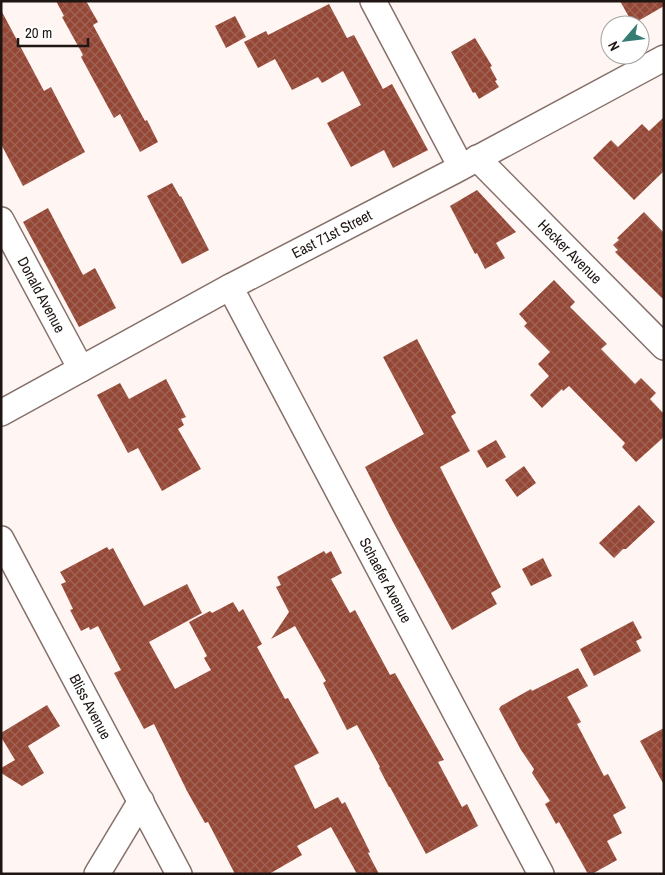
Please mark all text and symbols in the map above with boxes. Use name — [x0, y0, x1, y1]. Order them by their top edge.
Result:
scale bar — [18, 15, 88, 47]
north arrow — [600, 15, 650, 65]
text: 20 m — [25, 22, 52, 43]
text: N — [604, 38, 623, 54]
street label: East 71st Street — [288, 204, 376, 263]
street label: Hecker Avenue — [533, 214, 607, 289]
street label: Donald Avenue — [13, 253, 71, 336]
street label: Schaefer Avenue — [355, 534, 417, 627]
street label: Bliss Avenue — [65, 670, 117, 743]

